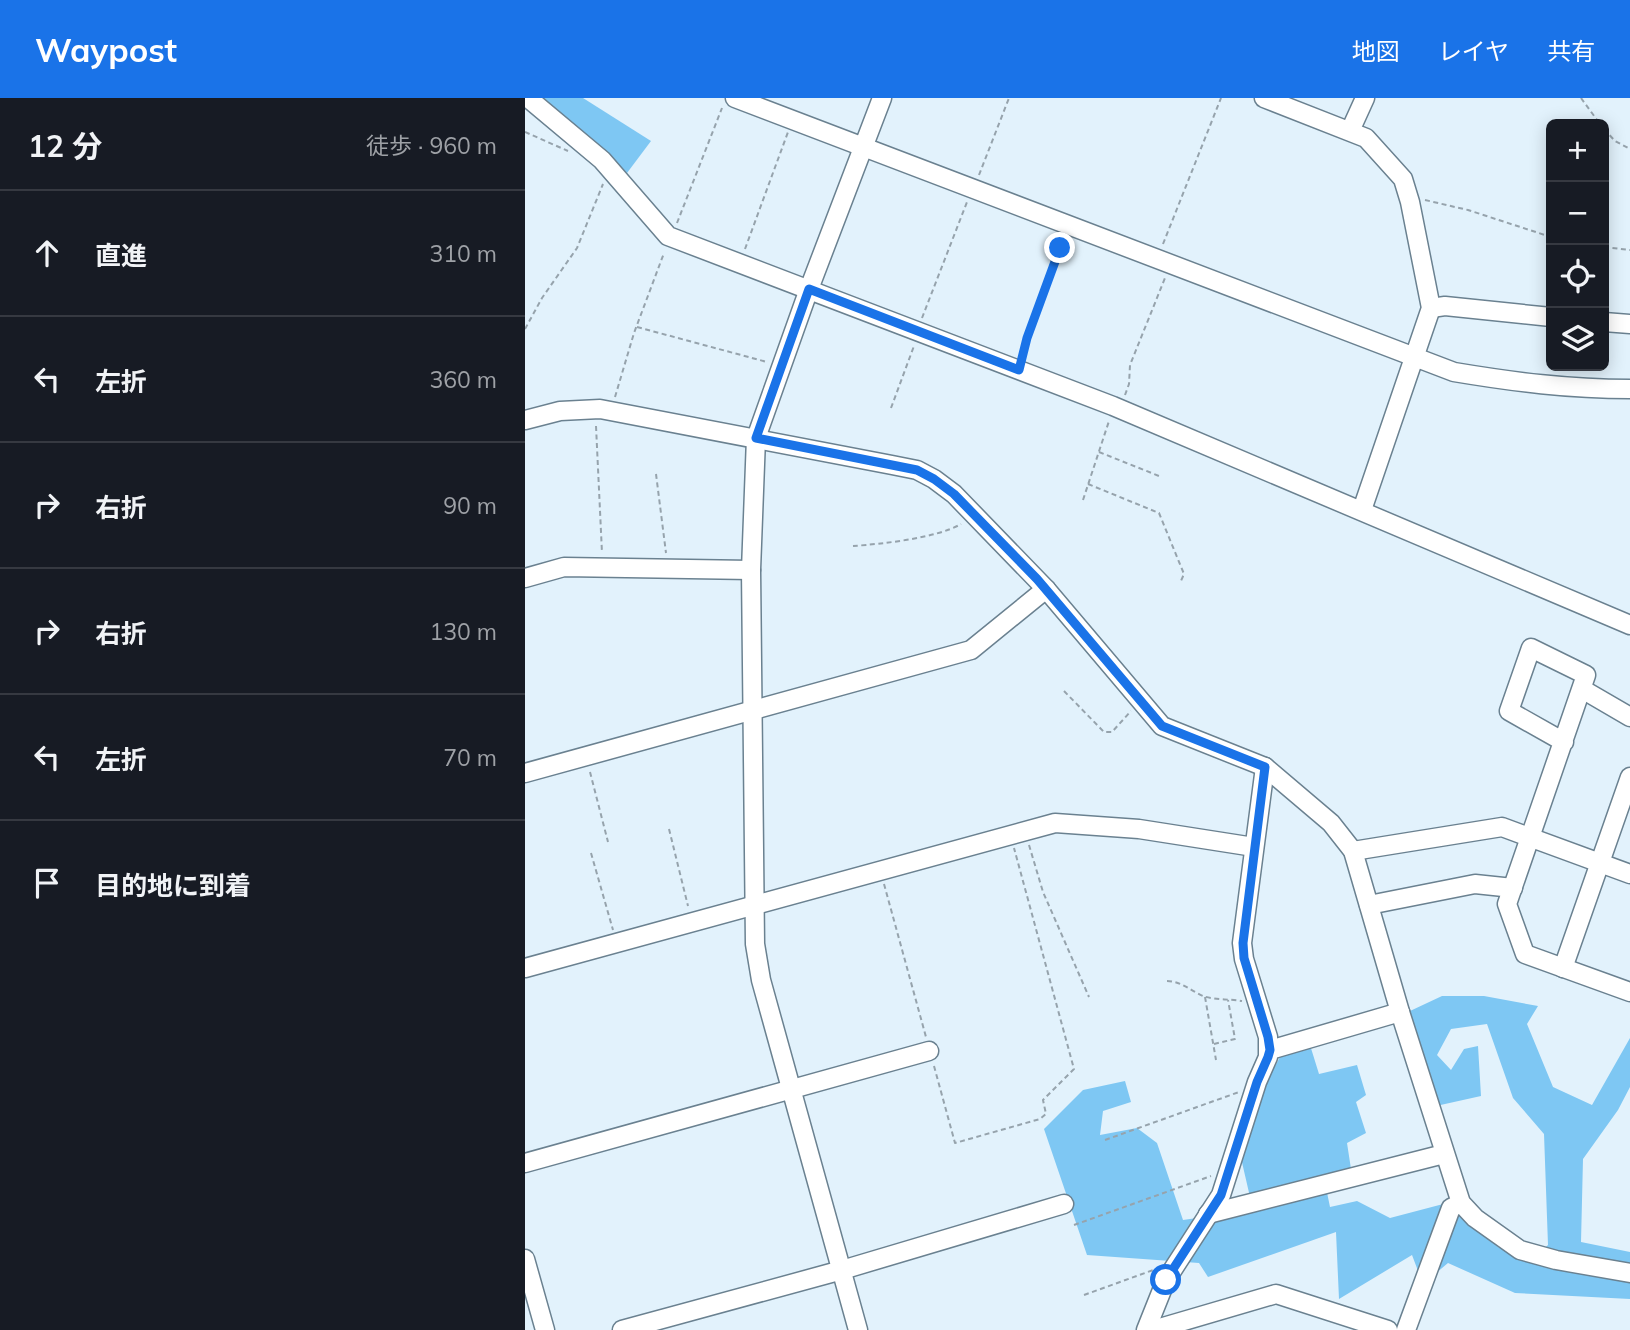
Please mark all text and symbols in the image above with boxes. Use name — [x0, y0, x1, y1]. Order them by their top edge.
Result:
text: Waypost — [35, 29, 177, 70]
text: 地図 — [1352, 36, 1400, 66]
text: レイヤ — [1438, 36, 1509, 66]
text: 共有 — [1547, 36, 1595, 66]
map controls — [1546, 119, 1609, 371]
button: + — [1546, 119, 1609, 182]
text: 12 分 — [28, 127, 102, 165]
text: 徒歩 · 960 m — [366, 131, 497, 160]
button: − — [1546, 182, 1609, 245]
route end — [1044, 232, 1075, 263]
icon: ahead — [28, 234, 66, 272]
text: 直進 — [95, 239, 147, 272]
text: 310 m — [429, 239, 497, 268]
button: locate — [1546, 245, 1609, 308]
button: layers — [1546, 308, 1609, 371]
icon: left — [28, 360, 66, 398]
text: 左折 — [95, 365, 147, 398]
text: 360 m — [429, 365, 497, 394]
icon: right — [28, 486, 66, 524]
text: 右折 — [95, 491, 147, 524]
text: 90 m — [443, 491, 497, 520]
icon: right — [28, 612, 66, 650]
text: 右折 — [95, 617, 147, 650]
text: 130 m — [429, 617, 497, 646]
icon: left — [28, 738, 66, 776]
text: 左折 — [95, 743, 147, 776]
text: 70 m — [443, 743, 497, 772]
icon: arrive — [28, 864, 66, 902]
text: 目的地に到着 — [95, 869, 251, 902]
route start — [1150, 1264, 1181, 1295]

